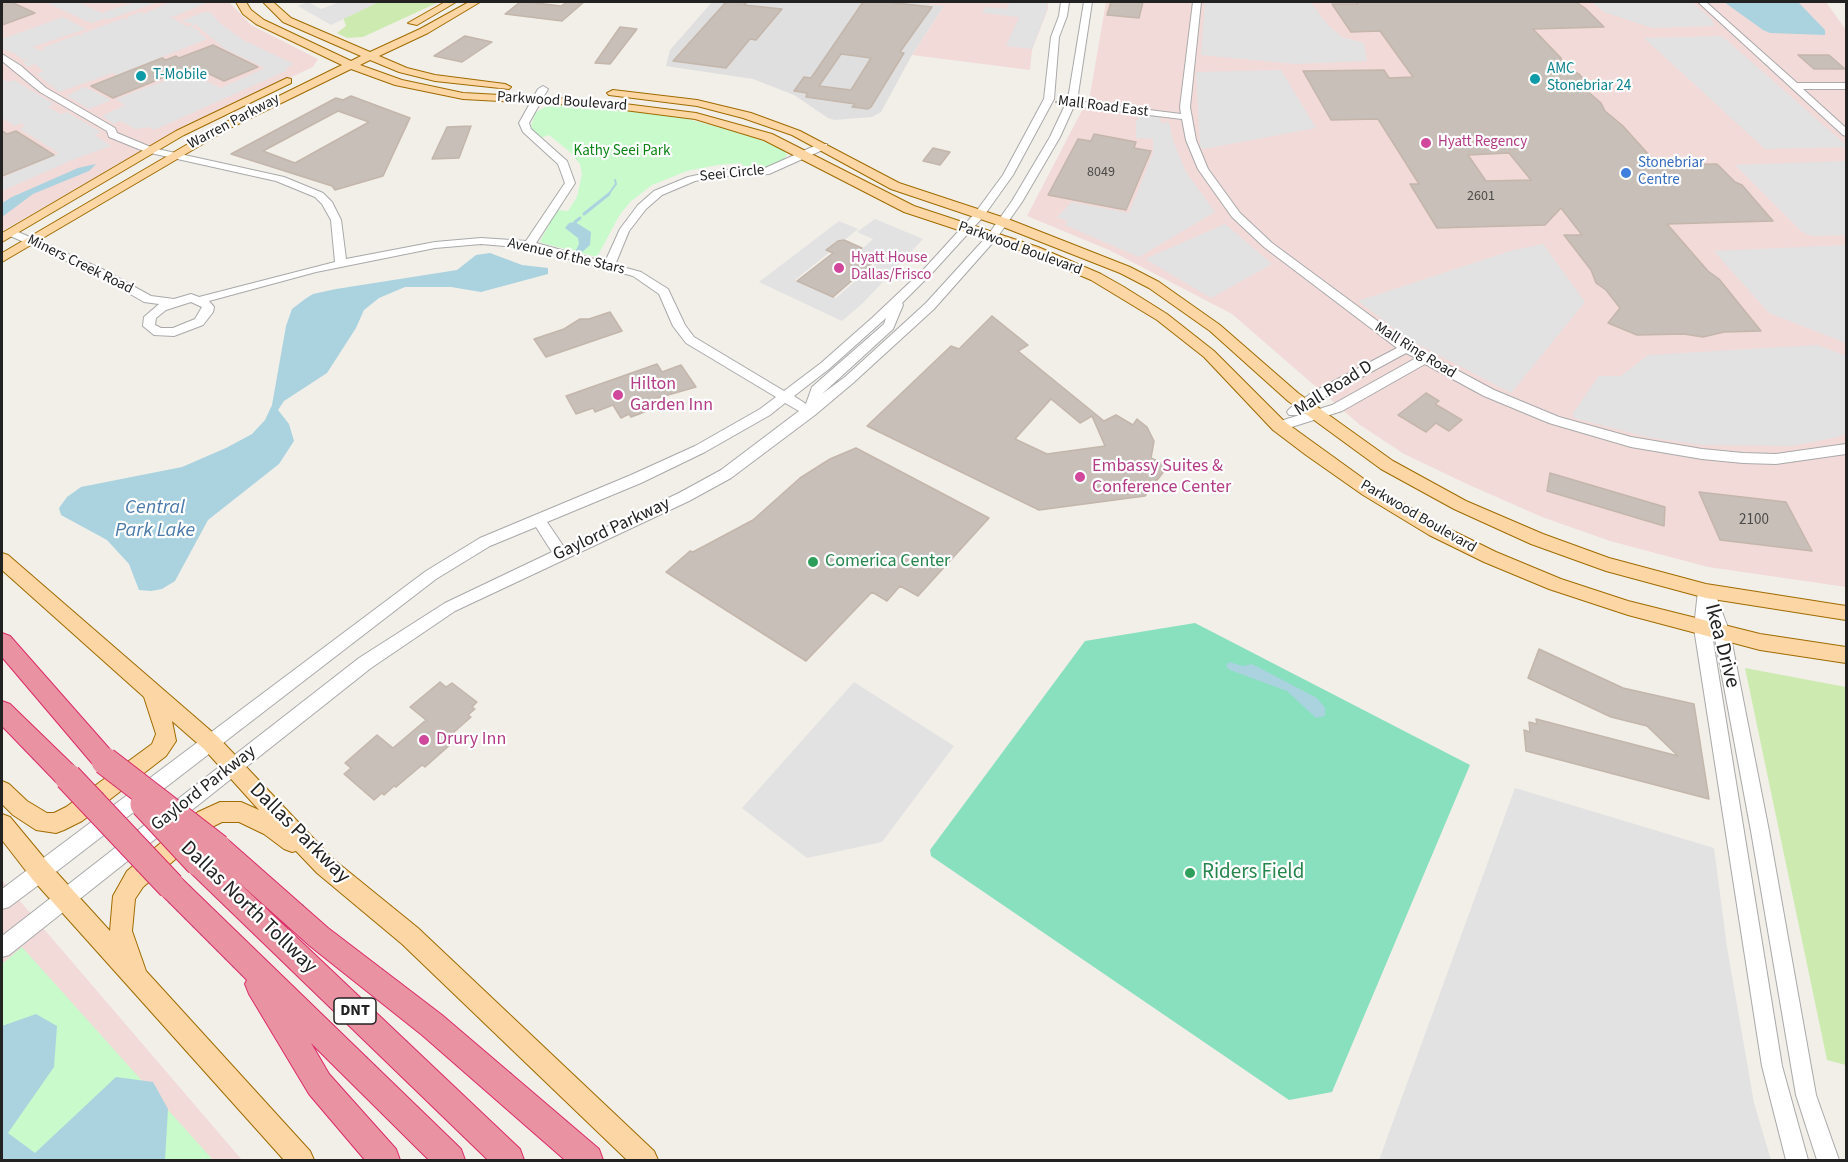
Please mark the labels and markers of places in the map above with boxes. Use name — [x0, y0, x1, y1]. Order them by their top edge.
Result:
place label: AMC Stonebriar 24 — [1547, 61, 1631, 96]
place label: T-Mobile — [153, 67, 207, 85]
marker: T-Mobile — [134, 69, 148, 83]
marker: AMC Stonebriar 24 — [1528, 72, 1542, 86]
place label: Hyatt Regency — [1438, 134, 1527, 152]
marker: Hyatt Regency — [1419, 136, 1433, 150]
place label: Stonebriar Centre — [1638, 155, 1704, 190]
marker: Stonebriar Centre — [1619, 166, 1633, 180]
place label: Hyatt House Dallas/Frisco — [851, 250, 931, 285]
marker: Hyatt House Dallas/Frisco — [832, 261, 846, 275]
place label: Hilton Garden Inn — [630, 374, 713, 416]
marker: Hilton Garden Inn — [611, 388, 625, 402]
place label: Embassy Suites & Conference Center — [1092, 456, 1231, 498]
marker: Embassy Suites & Conference Center — [1073, 470, 1087, 484]
place label: Comerica Center — [825, 551, 950, 573]
marker: Comerica Center — [806, 555, 820, 569]
place label: Drury Inn — [436, 729, 506, 751]
marker: Drury Inn — [417, 733, 431, 747]
place label: Riders Field — [1202, 860, 1304, 886]
marker: Riders Field — [1183, 866, 1197, 880]

